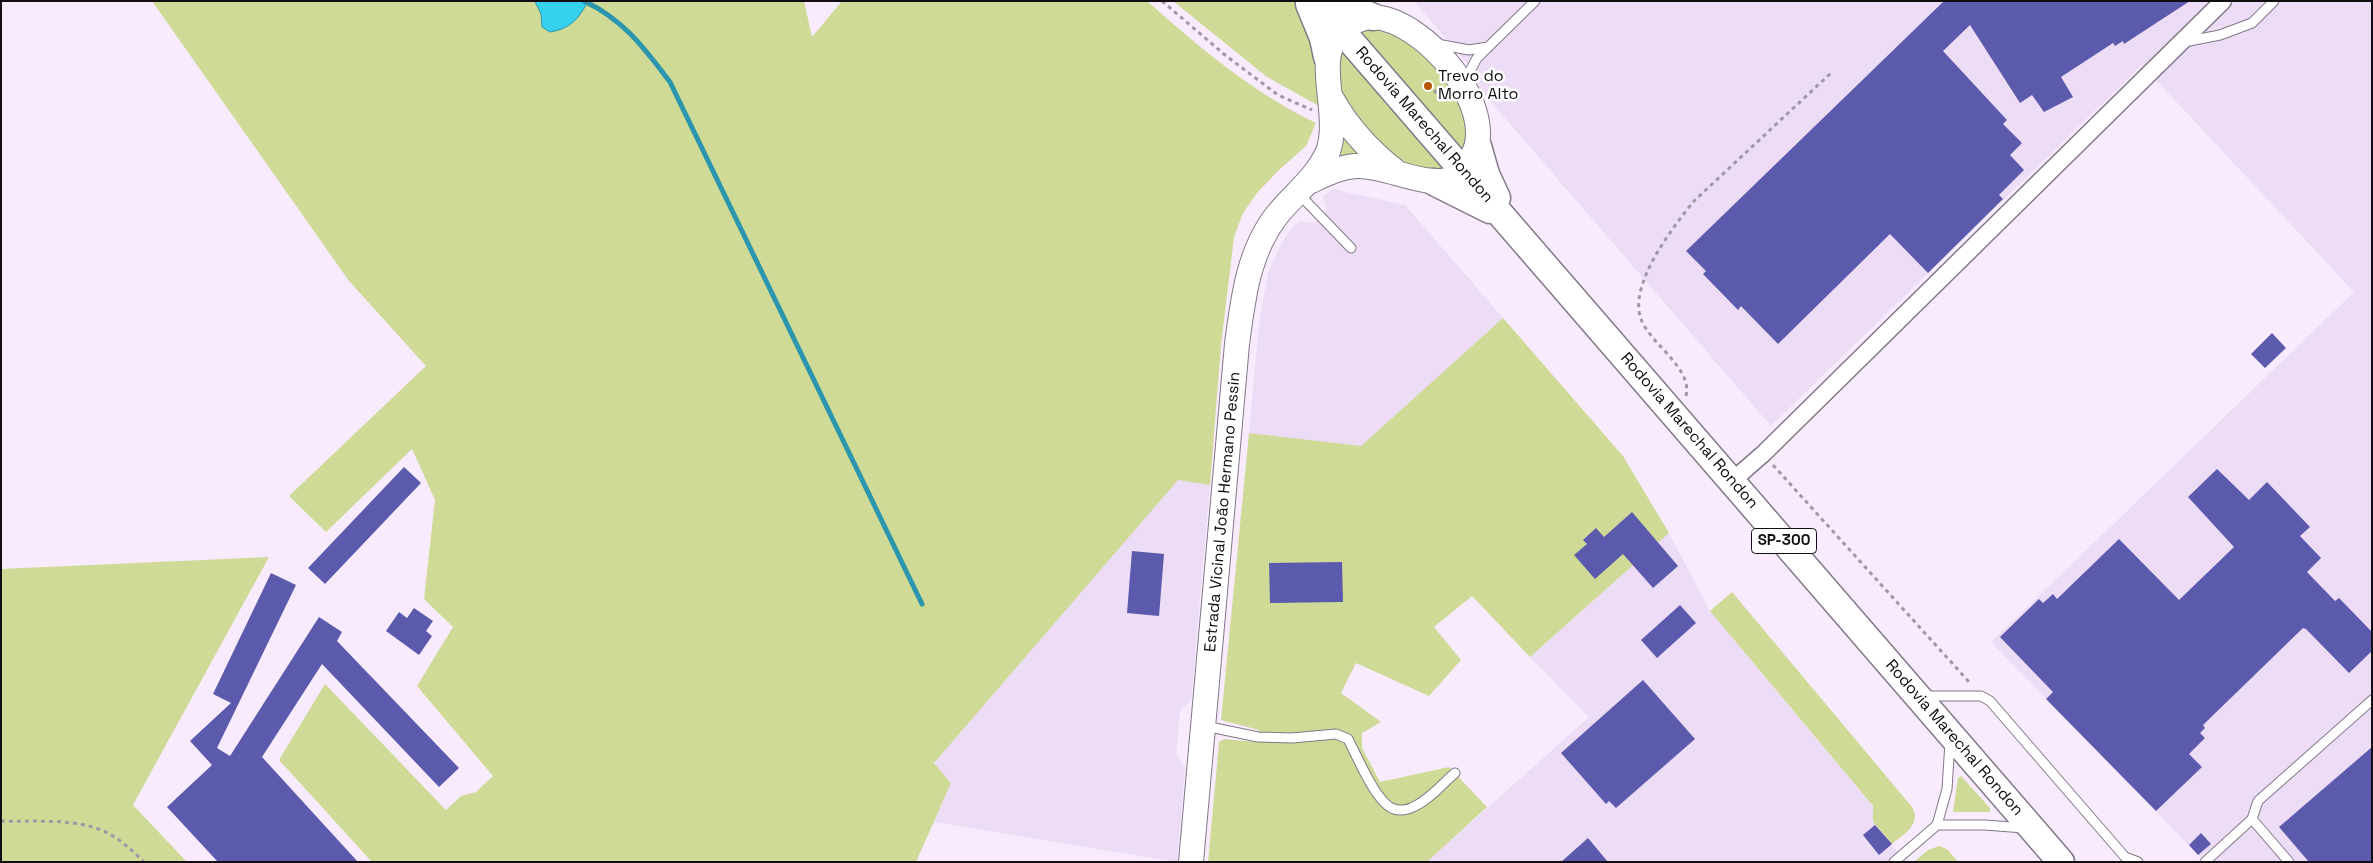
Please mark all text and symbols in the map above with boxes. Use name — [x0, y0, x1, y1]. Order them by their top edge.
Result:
street label: Rodovia Marechal Rondon — [1351, 43, 1497, 207]
place label: Trevo do Morro Alto — [1438, 67, 1518, 105]
marker: Trevo do Morro Alto — [1422, 80, 1434, 92]
street label: Rodovia Marechal Rondon — [1616, 349, 1762, 513]
street label: Estrada Vicinal João Hermano Pessin — [1201, 371, 1245, 653]
road number: SP-300 — [1752, 528, 1816, 554]
street label: Rodovia Marechal Rondon — [1881, 656, 2027, 820]

